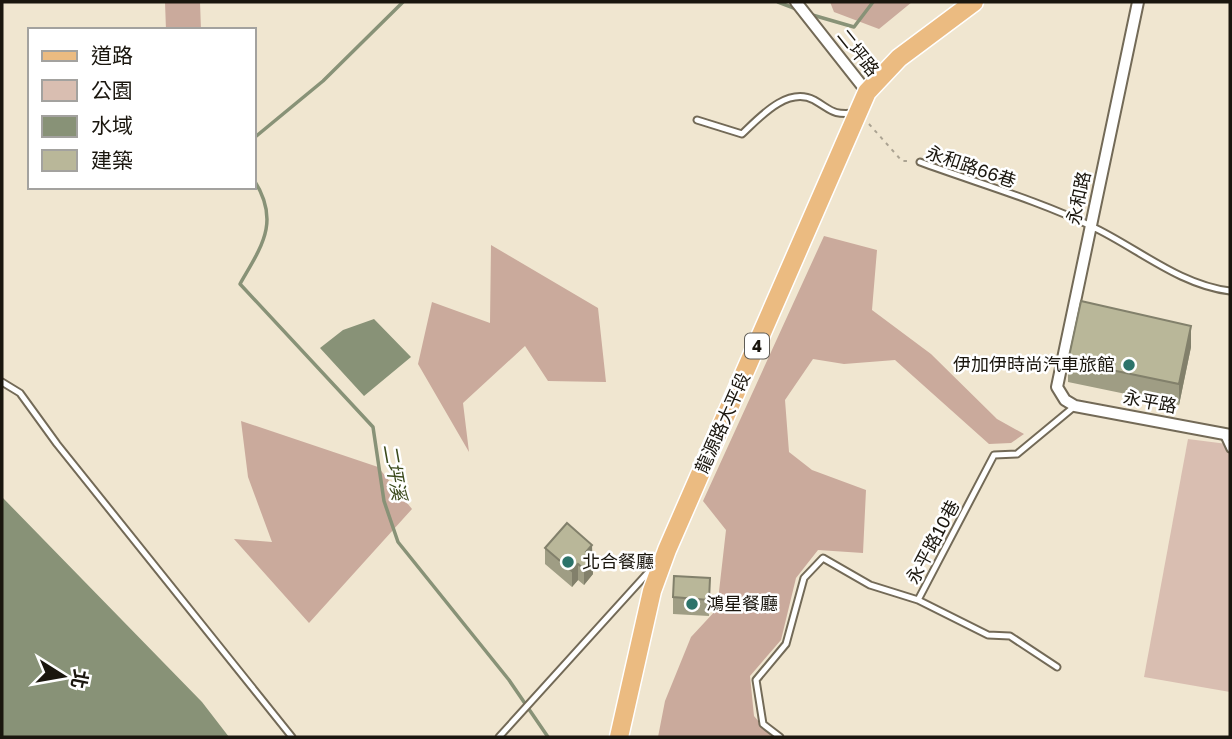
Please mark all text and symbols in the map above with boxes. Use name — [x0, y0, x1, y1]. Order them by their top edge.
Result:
street label: 二坪路 — [833, 24, 884, 80]
legend — [28, 28, 256, 189]
text: 道路 — [91, 42, 133, 68]
text: 公園 — [91, 77, 133, 103]
text: 水域 — [91, 112, 133, 138]
street label: 永和路66巷 — [923, 140, 1019, 192]
text: 建築 — [91, 147, 133, 173]
street label: 永和路 — [1062, 169, 1094, 226]
road number: 4 — [745, 334, 769, 358]
place label: 伊加伊時尚汽車旅館 — [953, 353, 1115, 375]
marker: 伊加伊時尚汽車旅館 — [1121, 357, 1137, 373]
street label: 龍源路大平段 — [690, 369, 754, 476]
street label: 永平路 — [1122, 385, 1179, 417]
water label: 二坪溪 — [379, 442, 412, 505]
street label: 永平路10巷 — [901, 496, 963, 587]
place label: 北合餐廳 — [582, 550, 654, 572]
marker: 北合餐廳 — [560, 554, 576, 570]
place label: 鴻星餐廳 — [706, 592, 778, 614]
marker: 鴻星餐廳 — [684, 596, 700, 612]
north arrow — [28, 641, 98, 711]
text: 北 — [67, 668, 93, 691]

